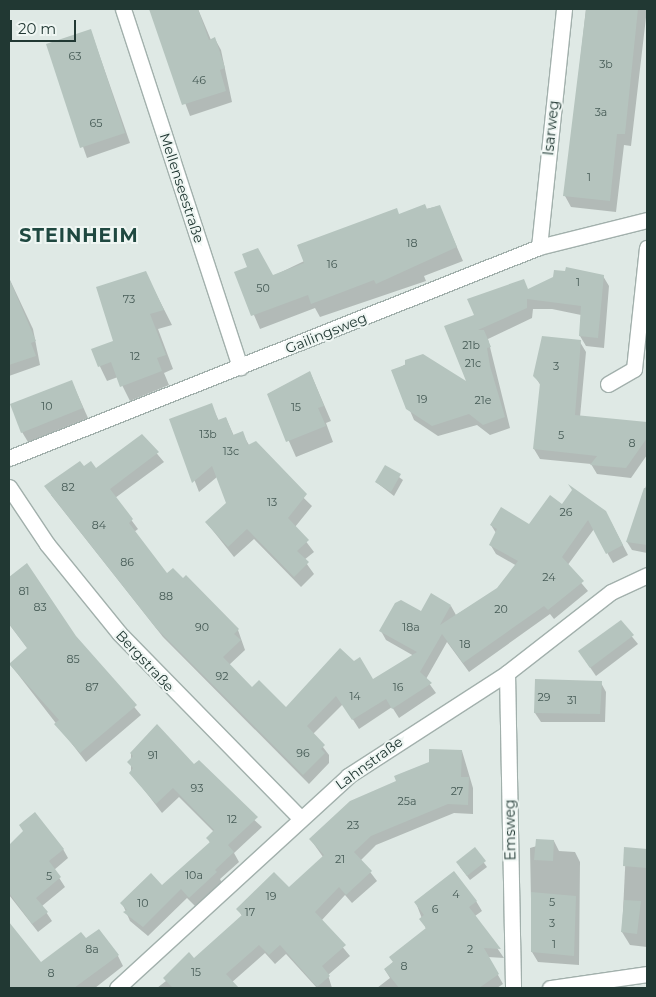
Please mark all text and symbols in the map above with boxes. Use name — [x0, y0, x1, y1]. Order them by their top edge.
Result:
scale bar — [12, 10, 79, 42]
text: 20 m — [18, 19, 56, 38]
house number: 63 — [69, 49, 81, 63]
house number: 3b — [599, 57, 613, 71]
house number: 46 — [192, 73, 206, 87]
street label: Isarweg — [540, 100, 562, 156]
house number: 3a — [595, 105, 607, 119]
house number: 65 — [90, 116, 102, 130]
street label: Mellenseestraße — [156, 131, 208, 245]
house number: 1 — [587, 170, 591, 184]
district label: STEINHEIM — [18, 225, 140, 247]
house number: 18 — [407, 236, 417, 250]
house number: 16 — [327, 257, 337, 271]
house number: 1 — [576, 275, 580, 289]
house number: 50 — [256, 281, 270, 295]
house number: 73 — [123, 292, 135, 306]
street label: Gailingsweg — [283, 309, 369, 357]
house number: 21b — [462, 338, 480, 352]
house number: 12 — [130, 349, 140, 363]
house number: 21c — [465, 356, 481, 370]
house number: 3 — [553, 359, 559, 373]
house number: 19 — [417, 392, 427, 406]
house number: 21e — [475, 393, 491, 407]
house number: 10 — [41, 399, 53, 413]
house number: 15 — [291, 400, 301, 414]
house number: 13b — [199, 427, 217, 441]
house number: 5 — [558, 428, 564, 442]
house number: 8 — [628, 436, 636, 450]
house number: 13c — [223, 444, 239, 458]
house number: 82 — [61, 480, 75, 494]
house number: 13 — [267, 495, 277, 509]
house number: 26 — [560, 505, 572, 519]
house number: 84 — [92, 518, 106, 532]
house number: 86 — [120, 555, 134, 569]
house number: 24 — [542, 570, 556, 584]
house number: 81 — [19, 584, 29, 598]
house number: 88 — [159, 589, 173, 603]
house number: 83 — [33, 600, 47, 614]
house number: 20 — [494, 602, 508, 616]
house number: 90 — [195, 620, 209, 634]
house number: 18a — [402, 620, 420, 634]
street label: Bergstraße — [112, 627, 178, 695]
house number: 18 — [460, 637, 470, 651]
house number: 85 — [66, 652, 80, 666]
house number: 92 — [216, 669, 228, 683]
house number: 87 — [85, 680, 99, 694]
house number: 16 — [393, 680, 403, 694]
house number: 14 — [349, 689, 361, 703]
house number: 29 — [538, 690, 550, 704]
house number: 31 — [567, 693, 577, 707]
street label: Lahnstraße — [332, 733, 406, 793]
house number: 96 — [296, 746, 310, 760]
house number: 91 — [148, 748, 158, 762]
house number: 93 — [191, 781, 203, 795]
house number: 27 — [451, 784, 463, 798]
house number: 25a — [398, 794, 416, 808]
street label: Emsweg — [501, 799, 519, 861]
house number: 12 — [227, 812, 237, 826]
house number: 23 — [347, 818, 359, 832]
house number: 21 — [335, 852, 345, 866]
house number: 10a — [185, 868, 203, 882]
house number: 5 — [46, 869, 52, 883]
house number: 4 — [452, 887, 460, 901]
house number: 19 — [266, 889, 276, 903]
house number: 5 — [549, 895, 555, 909]
house number: 10 — [137, 896, 149, 910]
house number: 6 — [432, 902, 438, 916]
house number: 17 — [245, 905, 255, 919]
house number: 3 — [549, 916, 555, 930]
house number: 1 — [552, 937, 556, 951]
house number: 8a — [85, 942, 99, 956]
house number: 2 — [467, 942, 473, 956]
house number: 8 — [400, 959, 408, 973]
house number: 15 — [191, 965, 201, 979]
house number: 8 — [47, 966, 55, 980]

